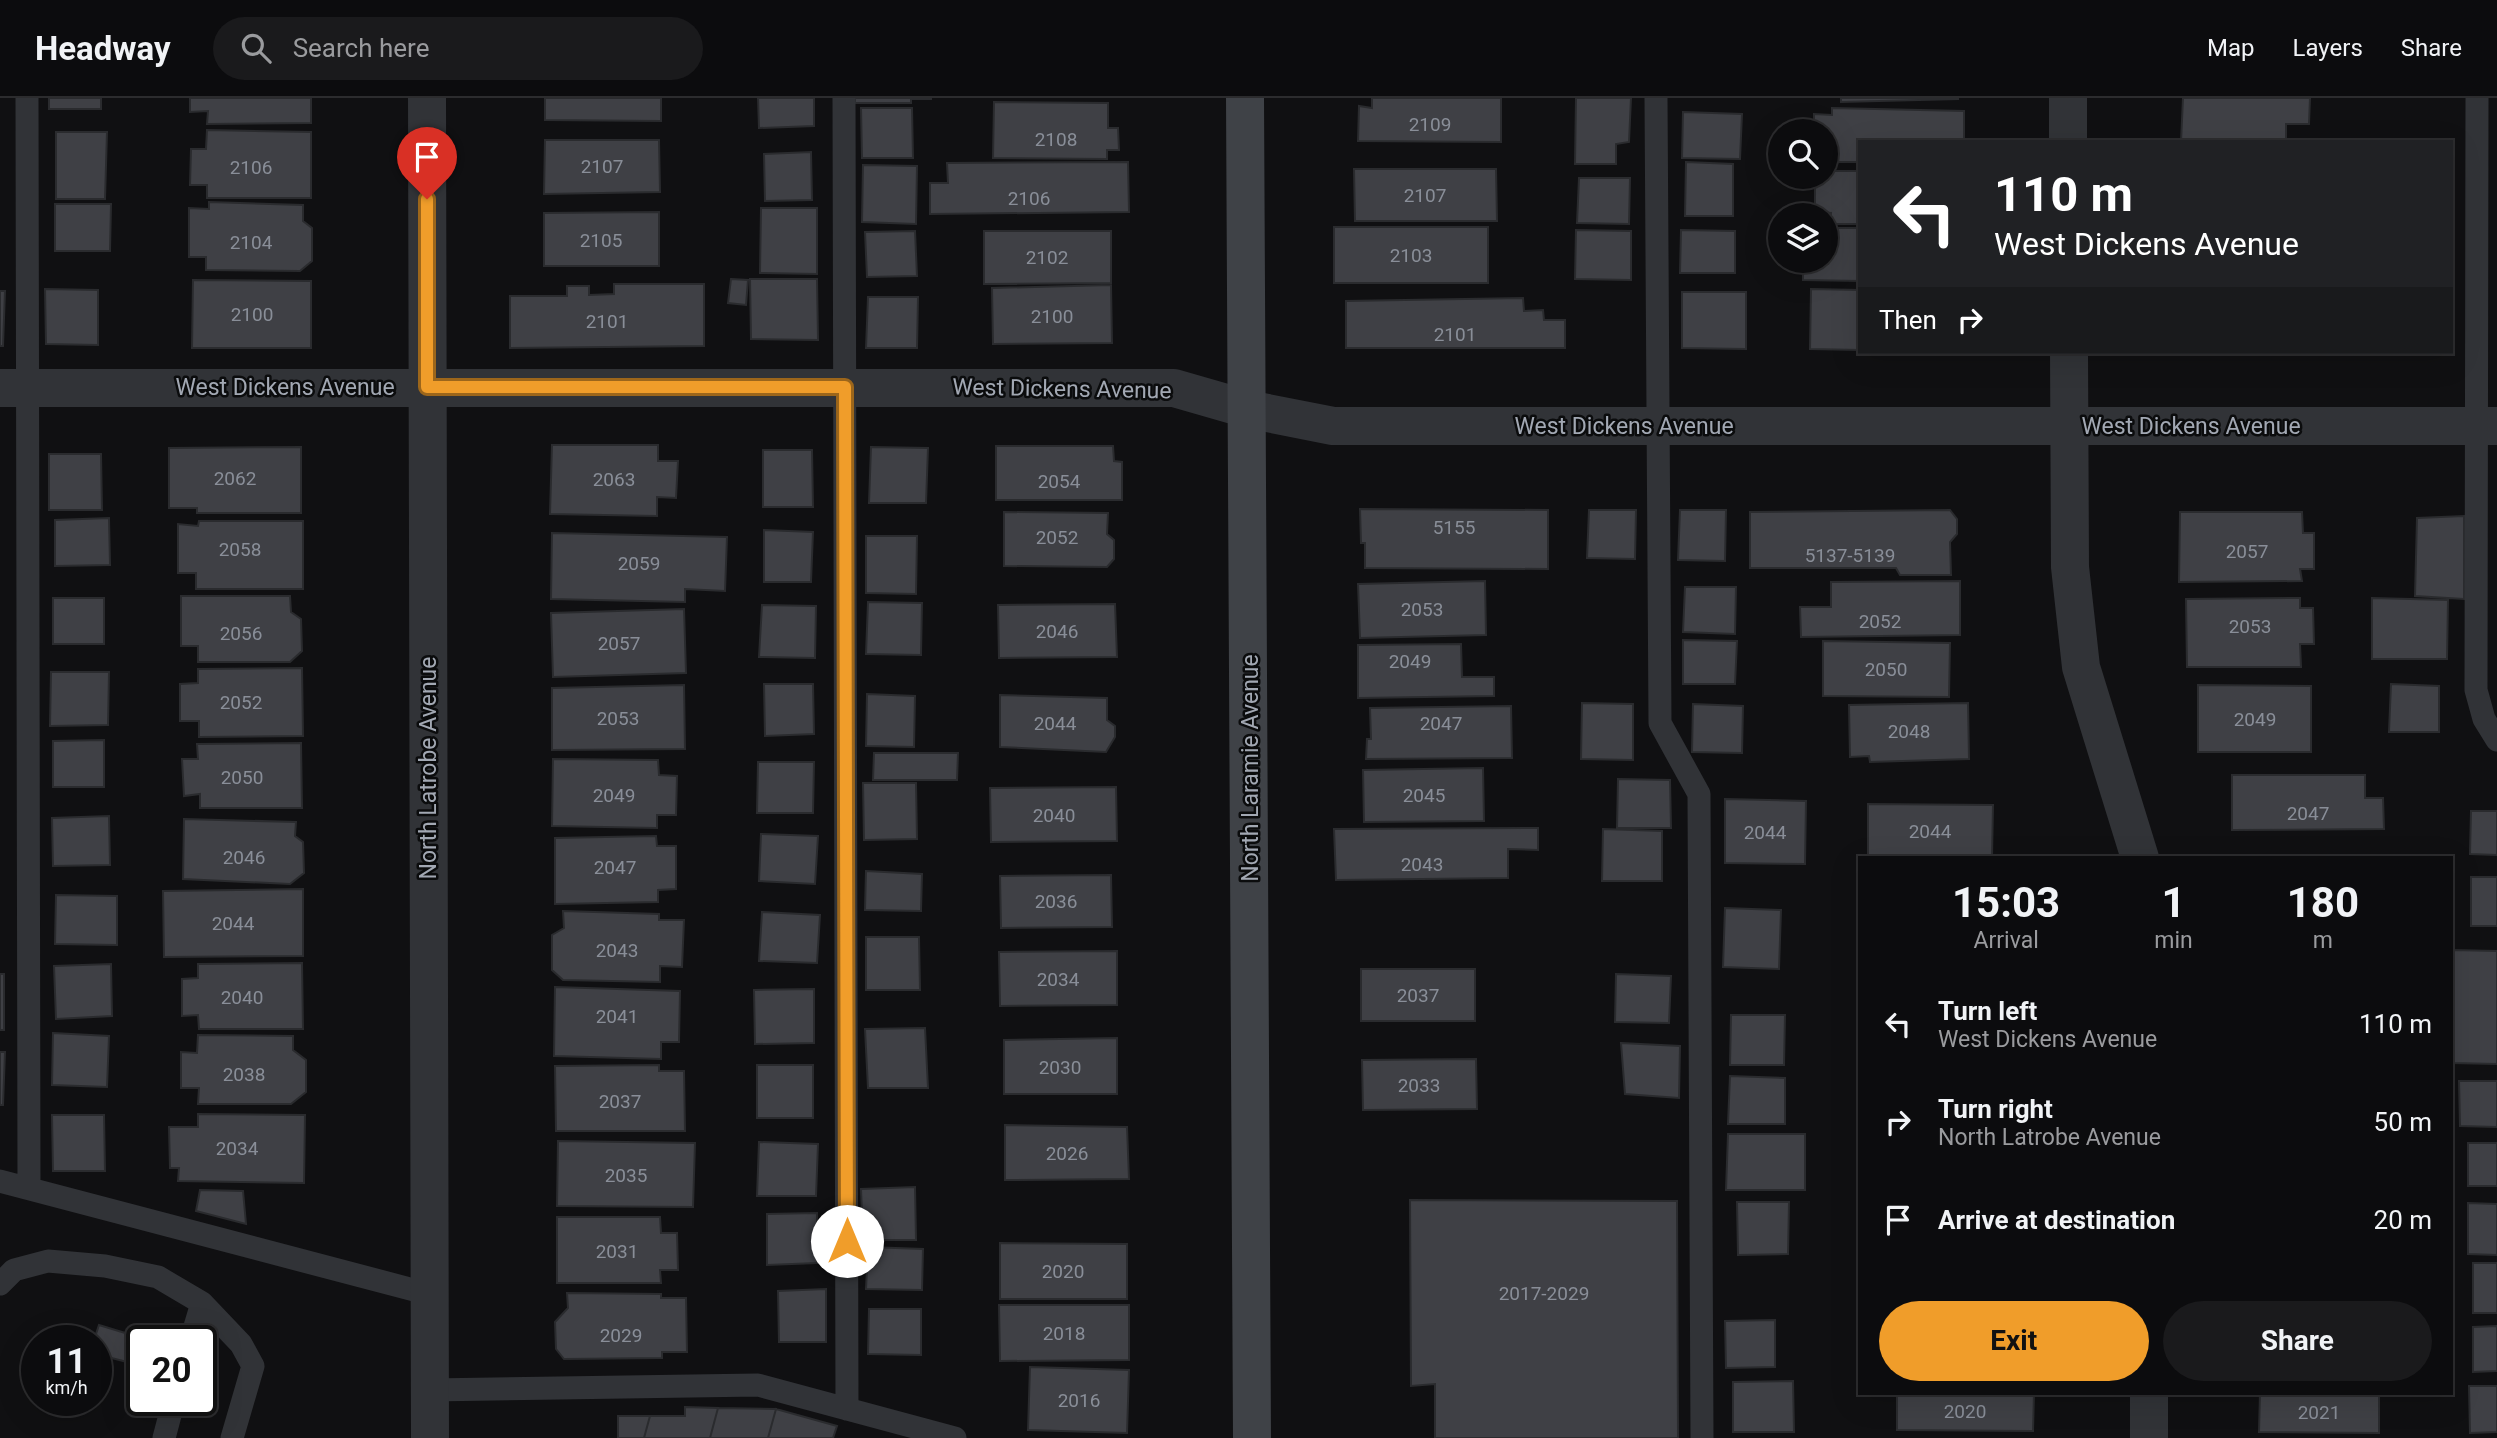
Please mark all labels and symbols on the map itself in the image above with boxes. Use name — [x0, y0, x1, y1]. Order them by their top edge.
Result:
house number: 2109 — [1409, 113, 1451, 136]
pin — [397, 127, 457, 199]
house number: 2108 — [1035, 128, 1077, 151]
house number: 2107 — [581, 155, 623, 178]
house number: 2106 — [230, 156, 272, 179]
house number: 2107 — [1404, 184, 1446, 207]
house number: 2106 — [1008, 187, 1050, 210]
house number: 2105 — [580, 229, 622, 252]
house number: 2104 — [230, 231, 273, 254]
house number: 2103 — [1390, 244, 1432, 267]
house number: 2102 — [1026, 246, 1068, 269]
house number: 2100 — [231, 303, 273, 326]
house number: 2100 — [1031, 305, 1073, 328]
house number: 2101 — [586, 310, 628, 333]
house number: 2101 — [1434, 323, 1476, 346]
street label: West Dickens Avenue — [175, 374, 395, 401]
street label: West Dickens Avenue — [952, 374, 1172, 404]
street label: West Dickens Avenue — [1514, 413, 1734, 440]
street label: West Dickens Avenue — [2081, 413, 2301, 440]
house number: 2062 — [214, 467, 256, 490]
house number: 2063 — [593, 468, 635, 491]
house number: 2054 — [1038, 470, 1081, 493]
house number: 5155 — [1433, 516, 1475, 539]
house number: 2052 — [1036, 526, 1078, 549]
house number: 2058 — [219, 538, 261, 561]
house number: 2057 — [2226, 540, 2268, 563]
house number: 5137-5139 — [1805, 544, 1895, 567]
house number: 2059 — [618, 552, 660, 575]
house number: 2053 — [1401, 598, 1443, 621]
house number: 2052 — [1859, 610, 1901, 633]
house number: 2053 — [2229, 615, 2271, 638]
house number: 2046 — [1036, 620, 1078, 643]
house number: 2056 — [220, 622, 262, 645]
house number: 2057 — [598, 632, 640, 655]
house number: 2049 — [1389, 650, 1431, 673]
street label: North Laramie Avenue — [1237, 654, 1264, 882]
street label: North Latrobe Avenue — [415, 657, 442, 879]
house number: 2050 — [1865, 658, 1907, 681]
house number: 2052 — [220, 691, 262, 714]
house number: 2053 — [597, 707, 639, 730]
house number: 2049 — [2234, 708, 2276, 731]
house number: 2044 — [1034, 712, 1077, 735]
house number: 2047 — [1420, 712, 1462, 735]
house number: 2048 — [1888, 720, 1930, 743]
house number: 2050 — [221, 766, 263, 789]
house number: 2049 — [593, 784, 635, 807]
house number: 2045 — [1403, 784, 1445, 807]
house number: 2047 — [2287, 802, 2329, 825]
house number: 2040 — [1033, 804, 1075, 827]
house number: 2044 — [1909, 820, 1952, 843]
house number: 2044 — [1744, 821, 1787, 844]
house number: 2046 — [223, 846, 265, 869]
house number: 2043 — [1401, 853, 1443, 876]
house number: 2047 — [594, 856, 636, 879]
house number: 2036 — [1035, 890, 1077, 913]
house number: 2044 — [212, 912, 255, 935]
house number: 2043 — [596, 939, 638, 962]
house number: 2034 — [1037, 968, 1080, 991]
house number: 2037 — [1397, 984, 1439, 1007]
house number: 2040 — [221, 986, 263, 1009]
house number: 2041 — [596, 1005, 638, 1028]
house number: 2030 — [1039, 1056, 1081, 1079]
house number: 2038 — [223, 1063, 265, 1086]
house number: 2033 — [1398, 1074, 1440, 1097]
house number: 2037 — [599, 1090, 641, 1113]
house number: 2034 — [216, 1137, 259, 1160]
house number: 2026 — [1046, 1142, 1088, 1165]
house number: 2035 — [605, 1164, 647, 1187]
position arrow — [810, 1204, 884, 1278]
house number: 2031 — [596, 1240, 638, 1263]
house number: 2020 — [1042, 1260, 1084, 1283]
house number: 2017-2029 — [1499, 1282, 1589, 1305]
house number: 2018 — [1043, 1322, 1085, 1345]
house number: 2029 — [600, 1324, 642, 1347]
speed limit sign: 20 — [126, 1325, 217, 1416]
house number: 2016 — [1058, 1389, 1100, 1412]
house number: 2020 — [1944, 1400, 1986, 1423]
house number: 2021 — [2298, 1401, 2340, 1424]

